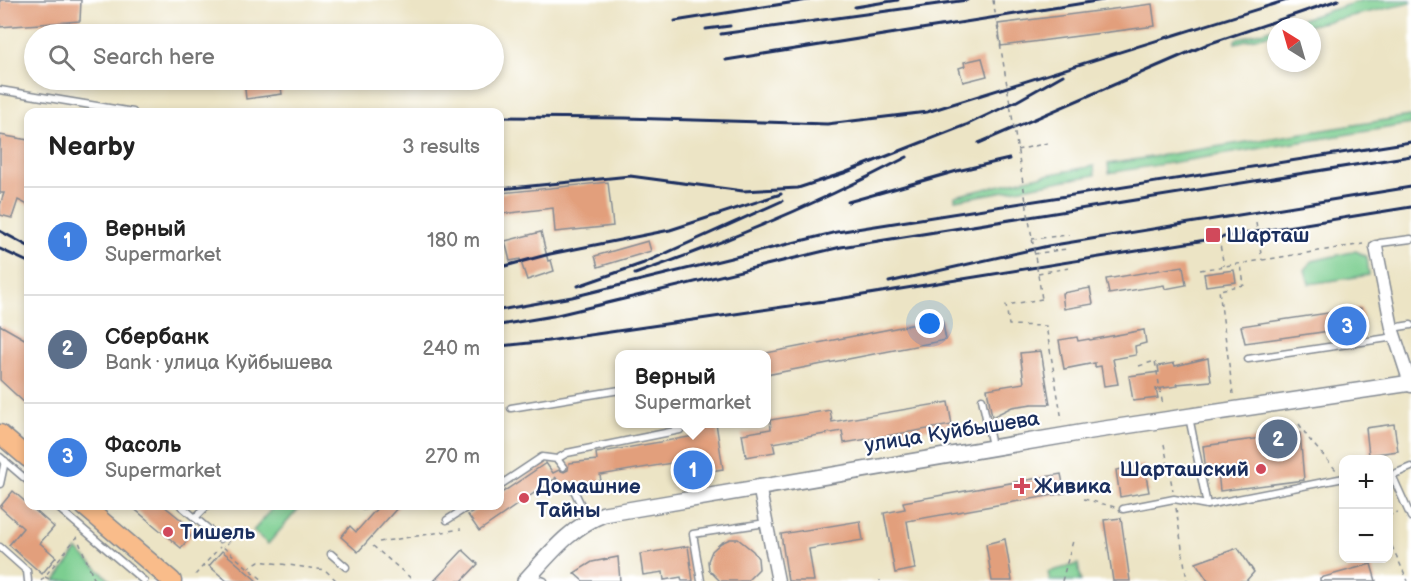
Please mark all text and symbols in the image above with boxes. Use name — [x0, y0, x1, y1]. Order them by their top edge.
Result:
north arrow — [1267, 18, 1321, 72]
search box — [24, 24, 504, 90]
icon: search — [45, 41, 78, 74]
text: Search here — [93, 44, 215, 71]
text: Nearby — [48, 132, 135, 163]
text: 3 results — [402, 135, 480, 159]
text: Верный — [105, 216, 186, 243]
place label: Шарташ — [1226, 223, 1309, 248]
marker: Шарташ — [1204, 226, 1222, 244]
text: 1 — [63, 229, 72, 253]
text: 180 m — [427, 229, 480, 253]
text: Supermarket — [105, 243, 221, 267]
pin: 3 — [1328, 304, 1366, 348]
your location — [915, 309, 944, 338]
text: Сбербанк — [105, 324, 209, 351]
text: 2 — [62, 337, 73, 361]
text: 240 m — [423, 337, 480, 361]
popup — [615, 350, 771, 428]
text: Bank · улица Куйбышева — [105, 351, 333, 375]
text: Верный — [635, 364, 716, 391]
text: Supermarket — [635, 391, 751, 415]
street label: улица Куйбышева — [863, 406, 1042, 458]
pin: 2 — [1258, 416, 1298, 462]
text: Фасоль — [105, 432, 181, 459]
text: 3 — [62, 445, 73, 469]
text: 270 m — [425, 445, 480, 469]
pin: 1 — [674, 448, 712, 492]
map controls — [1339, 455, 1393, 563]
button: + — [1339, 455, 1393, 509]
place label: Шарташский — [1120, 457, 1249, 482]
text: Supermarket — [105, 459, 221, 483]
marker: Шарташский — [1254, 462, 1268, 476]
place label: Домашние Тайны — [536, 474, 641, 523]
place label: Живика — [1034, 474, 1112, 499]
marker: Живика — [1015, 479, 1029, 493]
marker: Домашние Тайны — [517, 491, 531, 505]
button: − — [1339, 509, 1393, 563]
place label: Тишель — [180, 520, 255, 545]
marker: Тишель — [161, 525, 175, 539]

